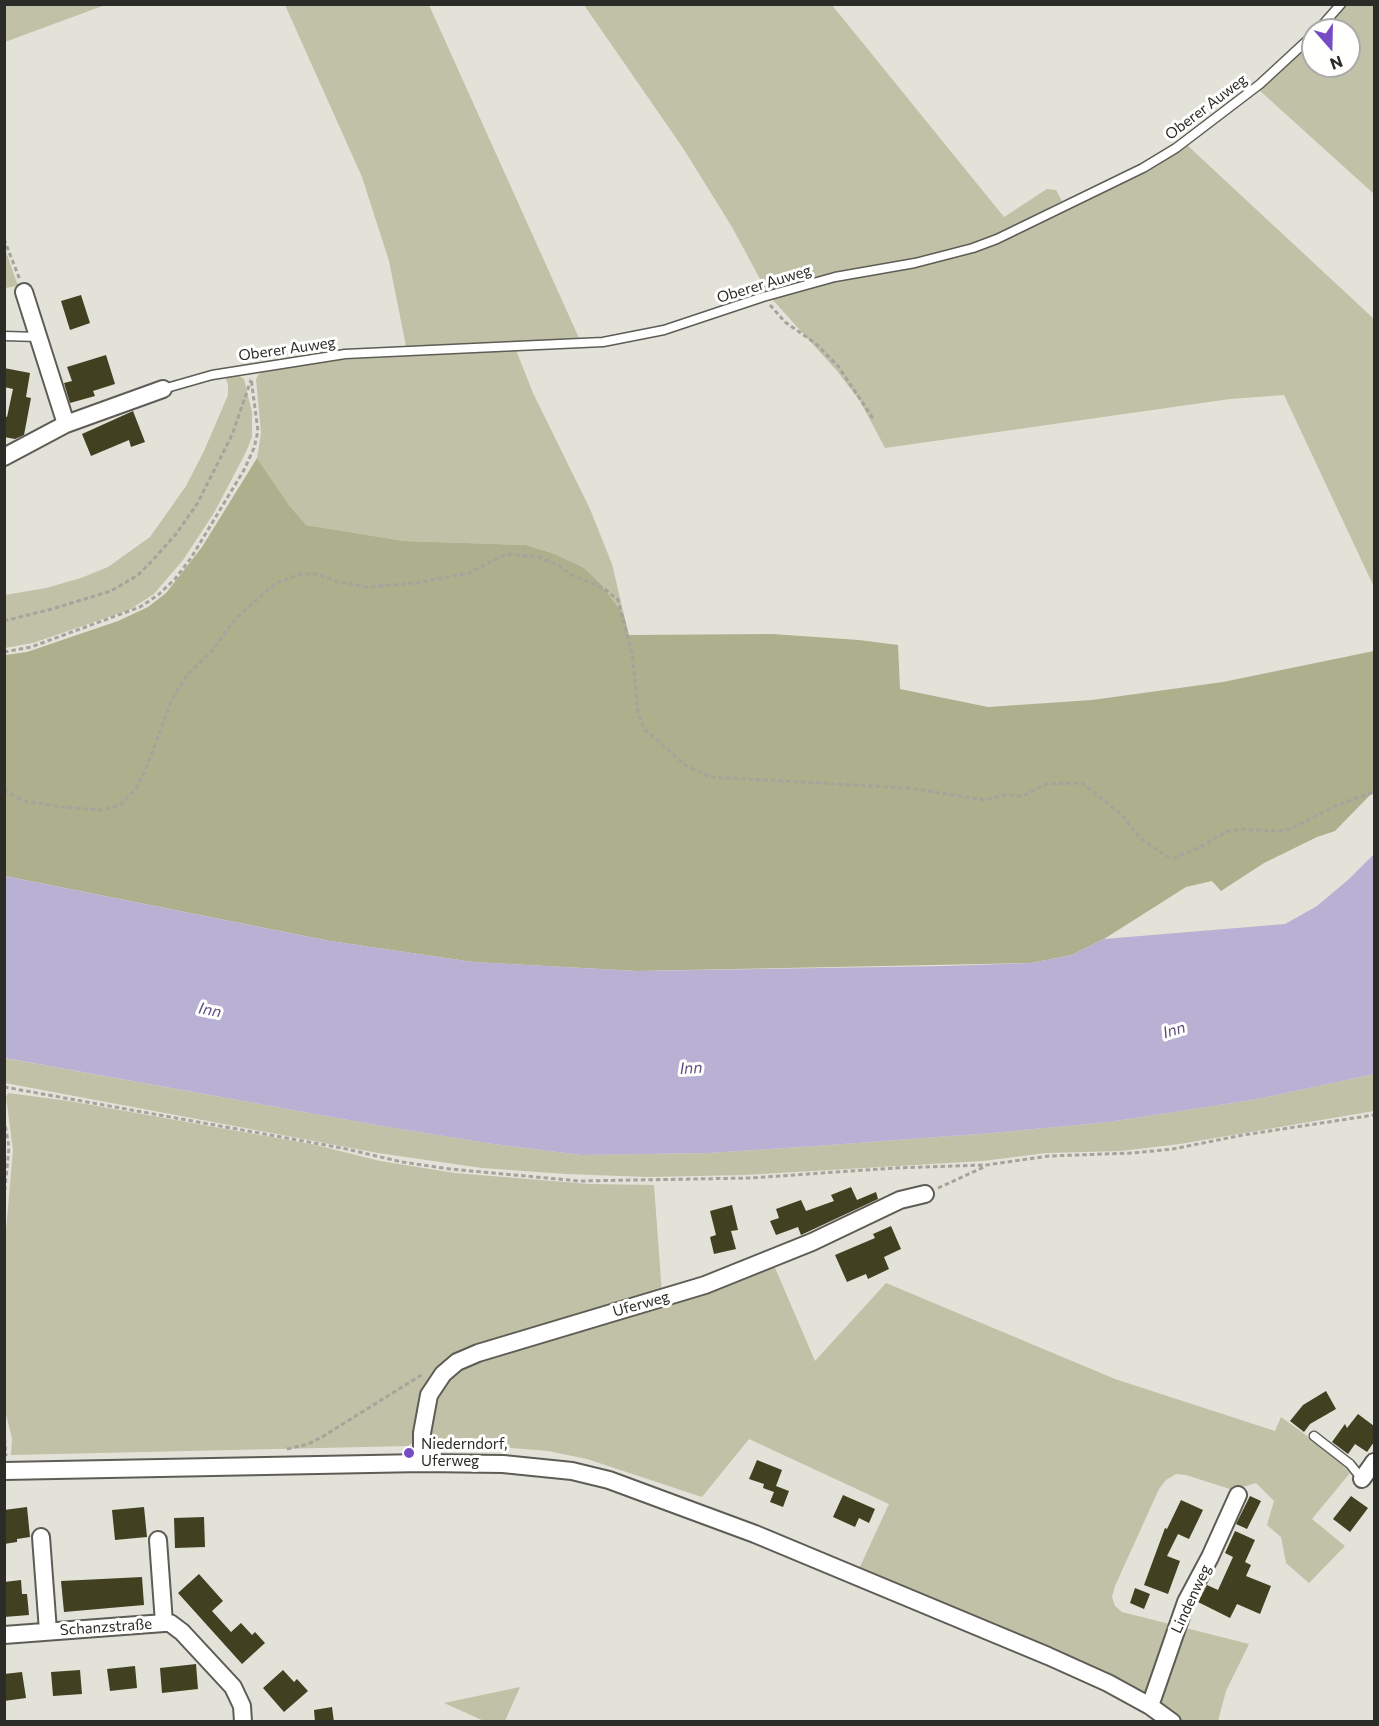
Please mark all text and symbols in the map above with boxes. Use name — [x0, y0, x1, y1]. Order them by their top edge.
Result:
north arrow — [1301, 18, 1361, 78]
text: N — [1328, 53, 1346, 74]
street label: Oberer Auweg — [1161, 70, 1251, 144]
street label: Oberer Auweg — [715, 261, 813, 307]
street label: Oberer Auweg — [237, 333, 337, 365]
water label: Inn — [197, 998, 223, 1022]
water label: Inn — [1160, 1017, 1188, 1043]
water label: Inn — [679, 1058, 703, 1078]
street label: Uferweg — [611, 1287, 671, 1321]
place label: Niederndorf, Uferweg — [421, 1435, 507, 1470]
marker: Niederndorf, Uferweg — [402, 1446, 416, 1460]
street label: Lindenweg — [1167, 1562, 1215, 1636]
street label: Schanzstraße — [59, 1615, 153, 1639]

